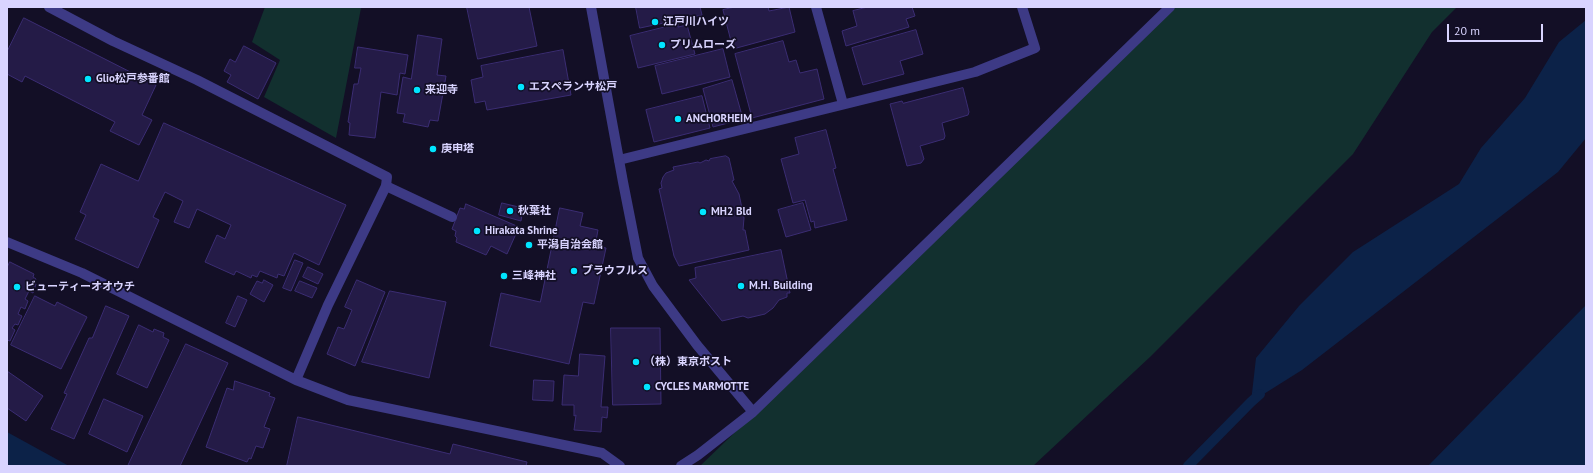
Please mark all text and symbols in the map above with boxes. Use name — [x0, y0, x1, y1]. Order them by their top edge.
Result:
place label: 江戸川ハイツ — [663, 15, 729, 29]
scale bar — [1449, 16, 1545, 42]
marker: 江戸川ハイツ — [650, 17, 660, 27]
text: 20 m — [1454, 23, 1480, 38]
place label: プリムローズ — [670, 38, 736, 52]
marker: プリムローズ — [657, 40, 667, 50]
place label: Glio松戸参番館 — [96, 72, 170, 86]
marker: Glio松戸参番館 — [83, 74, 93, 84]
place label: エスペランサ松戸 — [529, 80, 617, 94]
marker: エスペランサ松戸 — [516, 82, 526, 92]
place label: 来迎寺 — [425, 83, 458, 97]
marker: 来迎寺 — [412, 85, 422, 95]
place label: ANCHORHEIM — [686, 112, 752, 126]
marker: ANCHORHEIM — [673, 114, 683, 124]
place label: 庚申塔 — [441, 142, 474, 156]
marker: 庚申塔 — [428, 144, 438, 154]
place label: 秋葉社 — [518, 204, 551, 218]
place label: MH2 Bld — [711, 205, 752, 219]
marker: 秋葉社 — [505, 206, 515, 216]
marker: MH2 Bld — [698, 207, 708, 217]
place label: Hirakata Shrine — [485, 224, 558, 238]
marker: Hirakata Shrine — [472, 226, 482, 236]
place label: 平潟自治会館 — [537, 238, 603, 252]
marker: 平潟自治会館 — [524, 240, 534, 250]
place label: ブラウフルス — [582, 264, 648, 278]
marker: ブラウフルス — [569, 266, 579, 276]
place label: 三峰神社 — [512, 269, 556, 283]
marker: 三峰神社 — [499, 271, 509, 281]
place label: M.H. Building — [749, 279, 813, 293]
place label: ビューティーオオウチ — [25, 280, 135, 294]
marker: M.H. Building — [736, 281, 746, 291]
marker: ビューティーオオウチ — [12, 282, 22, 292]
place label: （株）東京ポスト — [644, 355, 732, 369]
marker: （株）東京ポスト — [631, 357, 641, 367]
place label: CYCLES MARMOTTE — [655, 380, 749, 394]
marker: CYCLES MARMOTTE — [642, 382, 652, 392]

